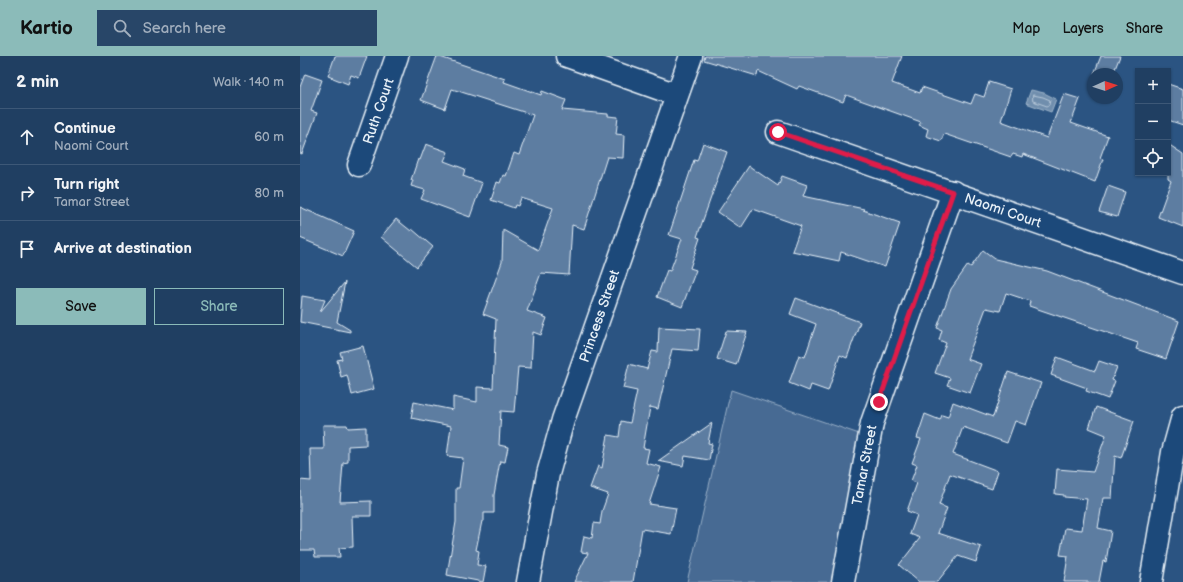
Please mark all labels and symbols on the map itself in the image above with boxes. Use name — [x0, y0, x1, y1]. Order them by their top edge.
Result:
north arrow — [1087, 68, 1123, 104]
street label: Ruth Court — [359, 75, 398, 146]
route start — [769, 123, 787, 141]
street label: Naomi Court — [962, 189, 1044, 232]
street label: Princess Street — [576, 267, 623, 365]
route end — [870, 393, 888, 411]
street label: Tamar Street — [848, 423, 881, 507]

